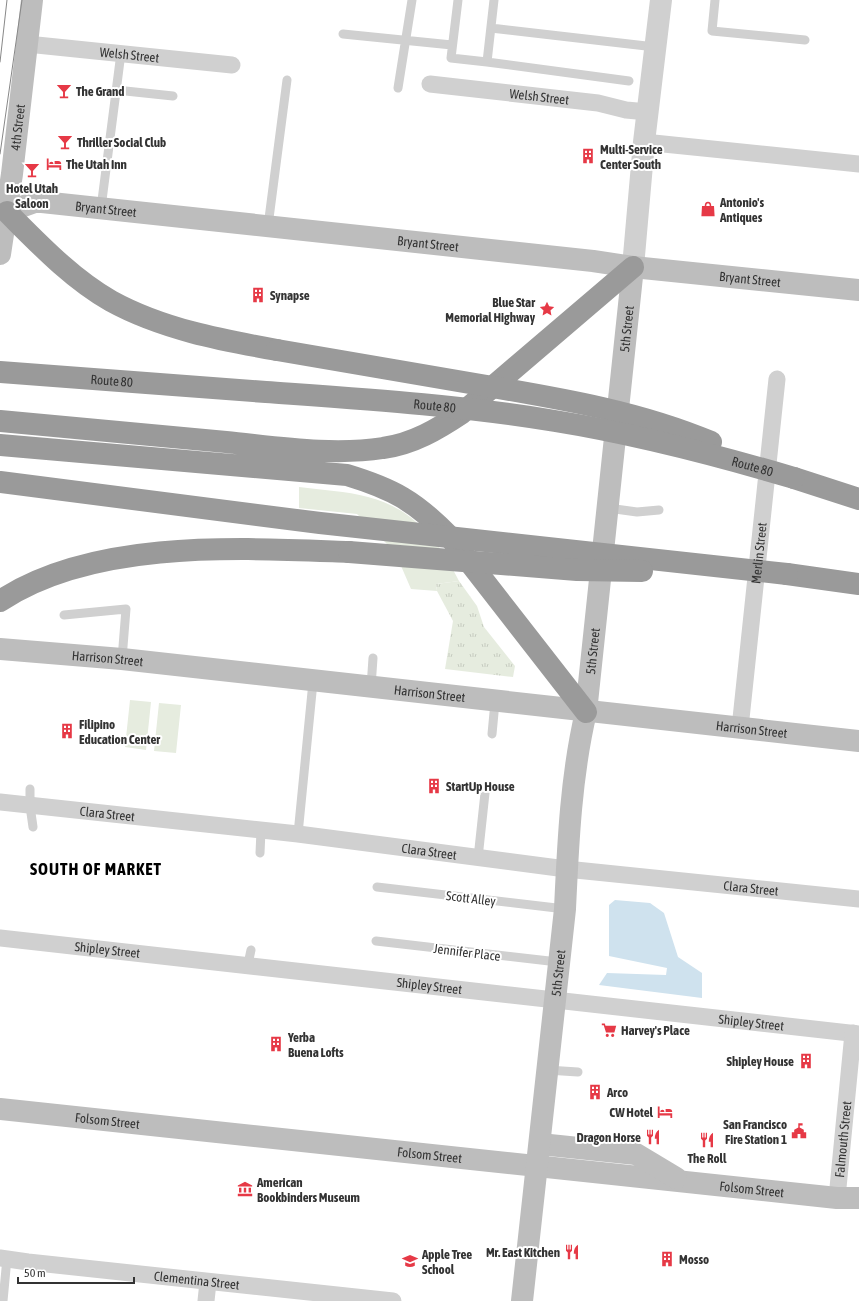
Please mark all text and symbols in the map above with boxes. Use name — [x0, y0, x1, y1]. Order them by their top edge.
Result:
street label: Welsh Street — [99, 44, 160, 66]
bar icon: The Grand — [55, 82, 73, 100]
place label: The Grand — [76, 84, 124, 99]
street label: Welsh Street — [509, 86, 570, 108]
street label: 4th Street — [8, 103, 28, 151]
bar icon: Thriller Social Club — [56, 133, 74, 151]
place label: Thriller Social Club — [77, 135, 166, 150]
place label: Multi-Service Center South — [600, 142, 663, 172]
building icon: Multi-Service Center South — [579, 147, 597, 165]
hotel icon: The Utah Inn — [45, 155, 63, 173]
place label: The Utah Inn — [66, 157, 127, 172]
bar icon: Hotel Utah Saloon — [23, 161, 41, 179]
place label: Hotel Utah Saloon — [6, 181, 58, 211]
place label: Antonio's Antiques — [719, 195, 764, 225]
street label: Bryant Street — [74, 199, 138, 220]
shop icon: Antonio's Antiques — [699, 200, 717, 218]
street label: Bryant Street — [397, 233, 460, 255]
street label: Bryant Street — [719, 269, 782, 290]
building icon: Synapse — [249, 286, 267, 304]
place label: Synapse — [270, 288, 310, 303]
place label: Blue Star Memorial Highway — [445, 295, 536, 325]
place icon: Blue Star Memorial Highway — [538, 300, 556, 318]
street label: 5th Street — [617, 305, 637, 353]
street label: Route 80 — [90, 372, 133, 390]
street label: Route 80 — [413, 396, 457, 416]
street label: Route 80 — [730, 454, 775, 480]
street label: Merlin Street — [748, 521, 770, 584]
street label: 5th Street — [583, 627, 603, 675]
street label: Harrison Street — [71, 648, 144, 669]
street label: Harrison Street — [393, 682, 466, 705]
place label: Filipino Education Center — [79, 717, 161, 747]
street label: Harrison Street — [715, 718, 788, 741]
building icon: Filipino Education Center — [58, 722, 76, 740]
building icon: StartUp House — [425, 777, 443, 795]
place label: StartUp House — [446, 779, 515, 794]
street label: Clara Street — [79, 804, 136, 824]
street label: Clara Street — [401, 841, 458, 863]
district label: SOUTH OF MARKET — [30, 859, 162, 879]
street label: Clara Street — [723, 878, 780, 899]
street label: Scott Alley — [445, 888, 497, 909]
street label: Shipley Street — [74, 939, 141, 961]
street label: Jennifer Place — [433, 941, 501, 964]
street label: 5th Street — [548, 949, 568, 997]
street label: Shipley Street — [396, 975, 463, 997]
street label: Shipley Street — [718, 1012, 785, 1034]
supermarket icon: Harvey's Place — [600, 1021, 618, 1039]
place label: Harvey's Place — [621, 1023, 690, 1038]
place label: Yerba Buena Lofts — [287, 1030, 344, 1060]
building icon: Yerba Buena Lofts — [267, 1035, 285, 1053]
building icon: Shipley House — [797, 1052, 815, 1070]
place label: Shipley House — [726, 1054, 794, 1069]
building icon: Arco — [586, 1083, 604, 1101]
place label: Arco — [606, 1085, 628, 1100]
street label: Falmouth Street — [832, 1100, 854, 1178]
hotel icon: CW Hotel — [656, 1103, 674, 1121]
place label: CW Hotel — [609, 1105, 654, 1120]
street label: Folsom Street — [74, 1110, 141, 1132]
place label: San Francisco Fire Station 1 — [723, 1117, 787, 1147]
public building icon: San Francisco Fire Station 1 — [790, 1122, 808, 1140]
restaurant icon: Dragon Horse — [644, 1128, 662, 1146]
place label: Dragon Horse — [577, 1130, 641, 1145]
restaurant icon: The Roll — [698, 1131, 716, 1149]
street label: Folsom Street — [396, 1144, 463, 1166]
place label: The Roll — [688, 1151, 727, 1166]
place label: American Bookbinders Museum — [256, 1175, 360, 1205]
street label: Folsom Street — [719, 1179, 785, 1200]
museum icon: American Bookbinders Museum — [236, 1180, 254, 1198]
restaurant icon: Mr. East Kitchen — [563, 1243, 581, 1261]
place label: Mr. East Kitchen — [486, 1245, 560, 1260]
place label: Apple Tree School — [421, 1247, 472, 1277]
building icon: Mosso — [658, 1250, 676, 1268]
school or university icon: Apple Tree School — [401, 1252, 419, 1270]
place label: Mosso — [679, 1252, 709, 1267]
scale bar — [18, 1259, 134, 1285]
text: 50 m — [24, 1266, 46, 1280]
street label: Clementina Street — [153, 1268, 241, 1293]

